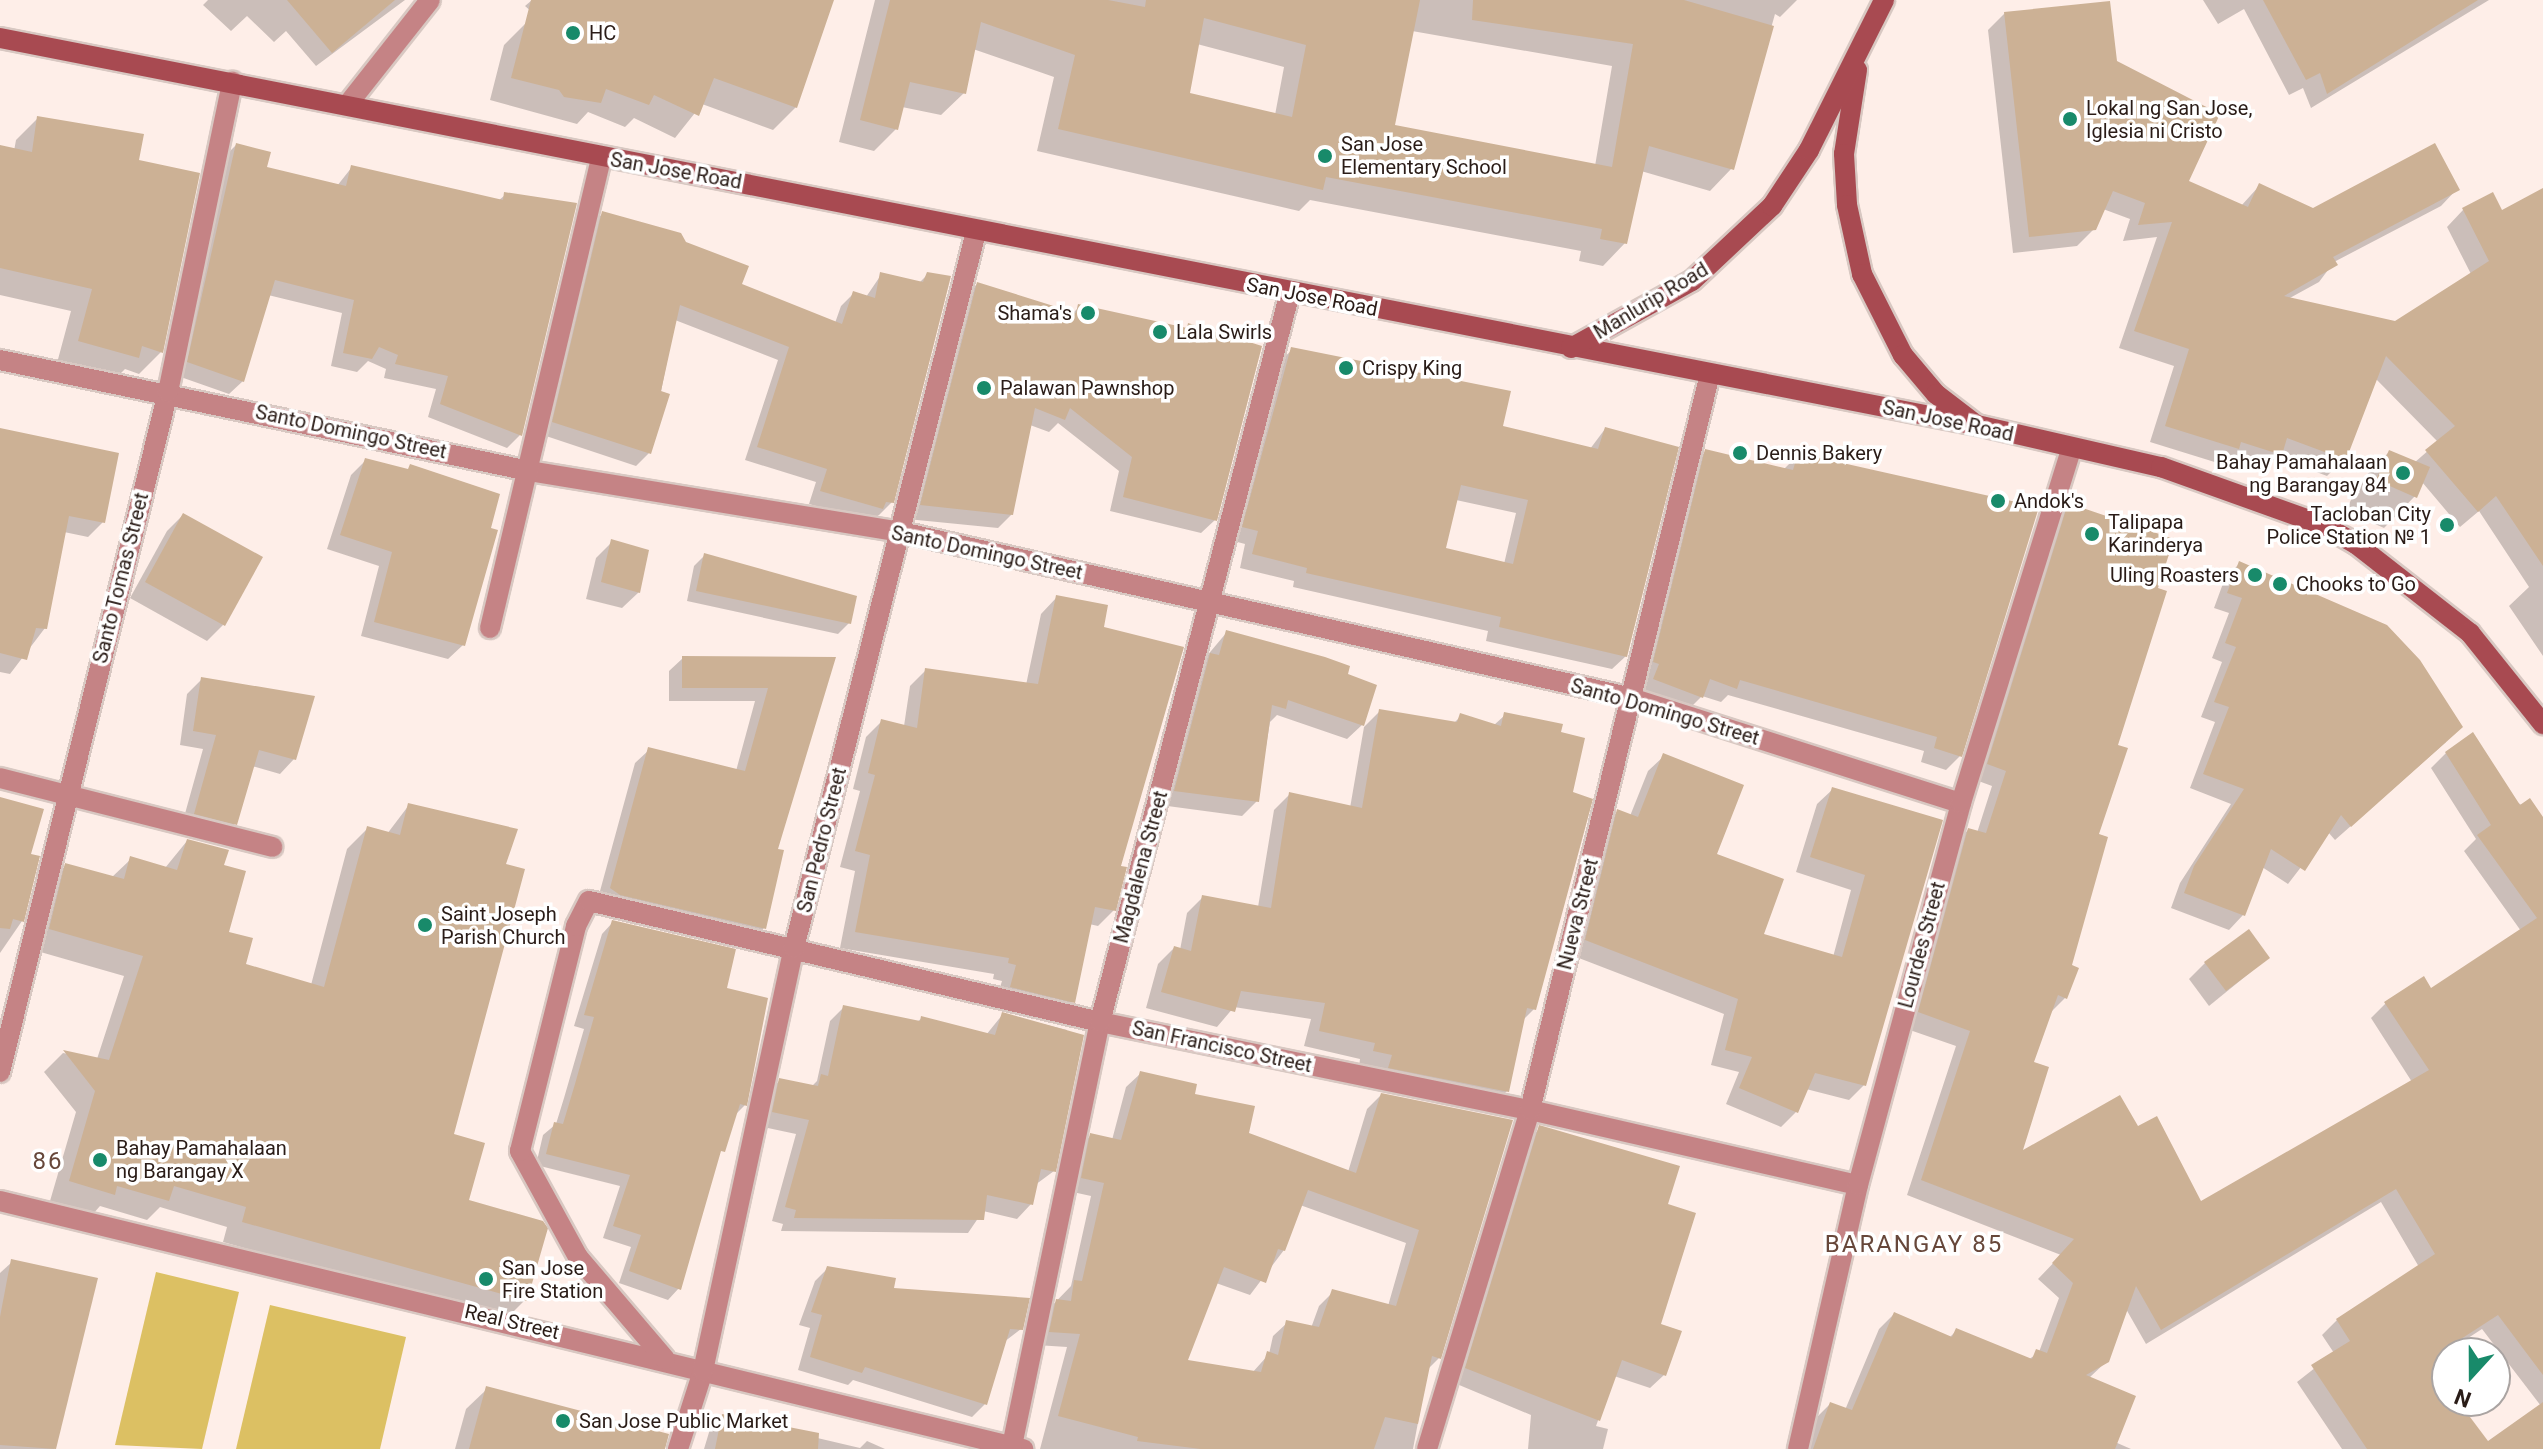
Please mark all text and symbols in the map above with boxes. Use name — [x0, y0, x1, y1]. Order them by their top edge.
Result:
place label: HC — [589, 21, 616, 45]
marker: HC — [564, 24, 582, 42]
place label: Lokal ng San Jose, Iglesia ni Cristo — [2086, 96, 2252, 143]
marker: Lokal ng San Jose, Iglesia ni Cristo — [2061, 110, 2079, 128]
place label: San Jose Elementary School — [1341, 132, 1507, 179]
marker: San Jose Elementary School — [1316, 147, 1334, 165]
street label: San Jose Road — [608, 148, 744, 194]
street label: Manlurip Road — [1590, 257, 1712, 345]
street label: San Jose Road — [1244, 273, 1380, 321]
place label: Shama's — [997, 301, 1072, 325]
marker: Shama's — [1079, 304, 1097, 322]
place label: Lala Swirls — [1176, 320, 1272, 344]
marker: Lala Swirls — [1151, 323, 1169, 341]
place label: Crispy King — [1362, 356, 1462, 380]
marker: Crispy King — [1337, 359, 1355, 377]
place label: Palawan Pawnshop — [1000, 376, 1174, 400]
marker: Palawan Pawnshop — [975, 379, 993, 397]
street label: San Jose Road — [1880, 395, 2016, 447]
street label: Santo Domingo Street — [253, 400, 449, 464]
place label: Dennis Bakery — [1756, 441, 1882, 465]
marker: Dennis Bakery — [1731, 444, 1749, 462]
place label: Bahay Pamahalaan ng Barangay 84 — [2216, 450, 2387, 497]
marker: Bahay Pamahalaan ng Barangay 84 — [2394, 464, 2412, 482]
place label: Andok's — [2014, 489, 2084, 513]
street label: Santo Tomas Street — [88, 490, 154, 666]
marker: Andok's — [1989, 492, 2007, 510]
place label: Tacloban City Police Station № 1 — [2266, 502, 2431, 549]
place label: Talipapa Karinderya — [2108, 510, 2203, 557]
marker: Tacloban City Police Station № 1 — [2438, 516, 2456, 534]
street label: Santo Domingo Street — [889, 521, 1085, 585]
marker: Talipapa Karinderya — [2083, 525, 2101, 543]
place label: Uling Roasters — [2110, 563, 2239, 587]
marker: Uling Roasters — [2246, 566, 2264, 584]
place label: Chooks to Go — [2296, 572, 2416, 596]
marker: Chooks to Go — [2271, 575, 2289, 593]
street label: Santo Domingo Street — [1568, 674, 1762, 750]
street label: San Pedro Street — [792, 765, 852, 915]
street label: Magdalena Street — [1109, 788, 1173, 946]
street label: Nueva Street — [1553, 856, 1603, 972]
street label: Lourdes Street — [1894, 879, 1950, 1011]
place label: Saint Joseph Parish Church — [441, 902, 565, 949]
marker: Saint Joseph Parish Church — [416, 916, 434, 934]
street label: San Francisco Street — [1130, 1016, 1314, 1078]
place label: Bahay Pamahalaan ng Barangay X — [116, 1136, 287, 1183]
district label: 86 — [33, 1148, 63, 1176]
marker: Bahay Pamahalaan ng Barangay X — [91, 1151, 109, 1169]
district label: BARANGAY 85 — [1825, 1231, 2003, 1259]
place label: San Jose Fire Station — [502, 1256, 603, 1303]
marker: San Jose Fire Station — [477, 1270, 495, 1288]
street label: Real Street — [462, 1299, 562, 1345]
north arrow — [2431, 1337, 2511, 1417]
text: N — [2451, 1384, 2475, 1412]
place label: San Jose Public Market — [579, 1409, 788, 1433]
marker: San Jose Public Market — [554, 1412, 572, 1430]

